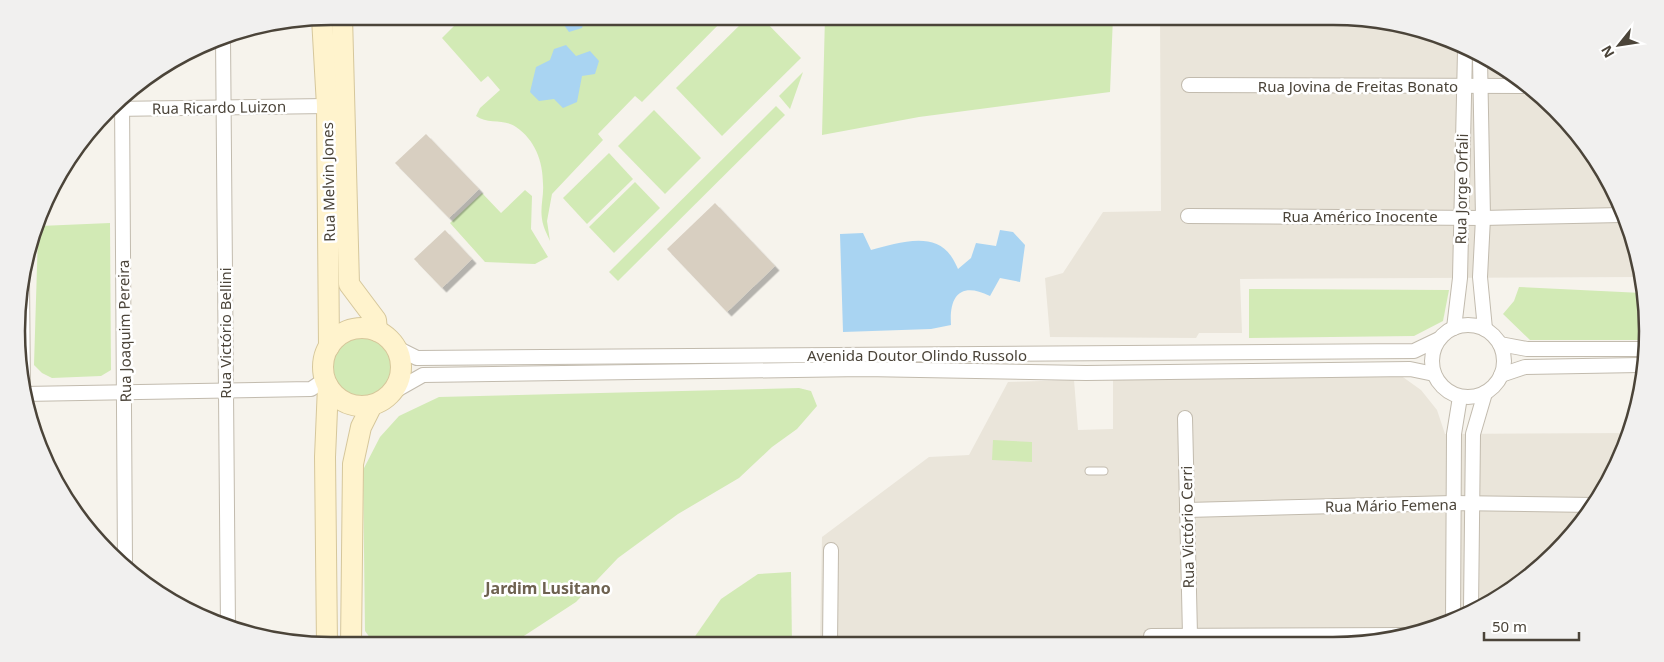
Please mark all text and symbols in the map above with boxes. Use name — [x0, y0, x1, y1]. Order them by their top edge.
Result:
north arrow — [1594, 20, 1644, 70]
text: N — [1596, 42, 1618, 61]
street label: Rua Jovina de Freitas Bonato — [1258, 76, 1458, 96]
street label: Rua Ricardo Luizon — [152, 96, 286, 118]
street label: Rua Melvin Jones — [317, 122, 339, 242]
street label: Rua Jorge Orfali — [1450, 133, 1472, 245]
street label: Rua Américo Inocente — [1282, 206, 1438, 226]
street label: Rua Joaquim Pereira — [113, 259, 135, 403]
street label: Rua Victório Bellini — [215, 267, 235, 399]
street label: Avenida Doutor Olindo Russolo — [807, 345, 1027, 365]
street label: Rua Victório Cerri — [1176, 465, 1198, 589]
street label: Rua Mário Femena — [1325, 494, 1457, 516]
district label: Jardim Lusitano — [483, 577, 611, 599]
scale bar — [1484, 610, 1579, 642]
text: 50 m — [1492, 616, 1527, 636]

